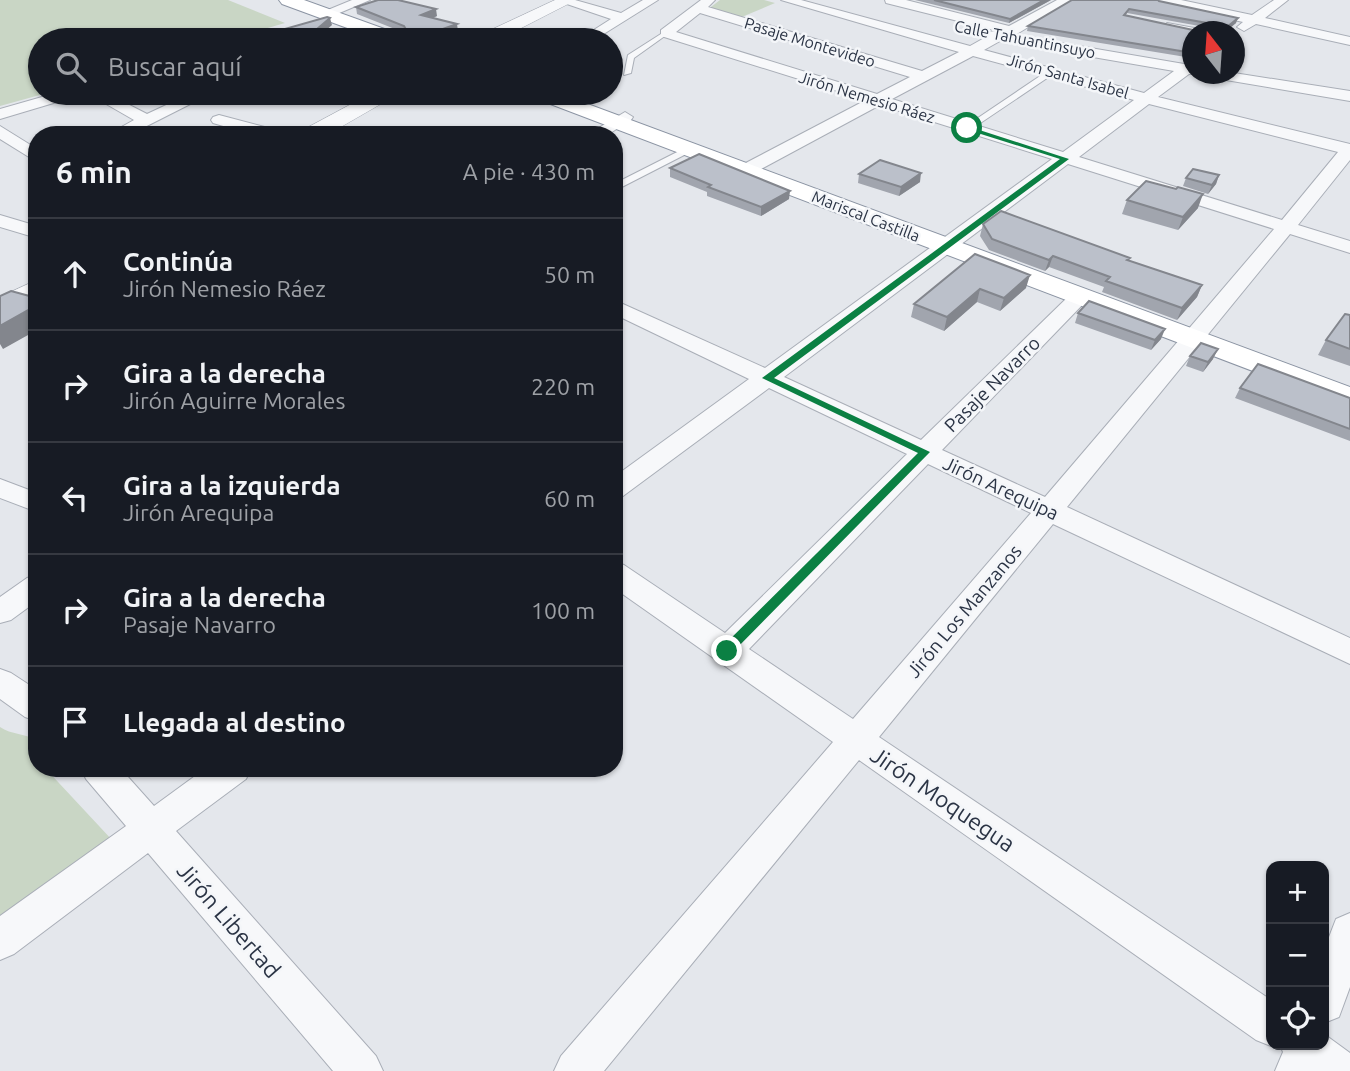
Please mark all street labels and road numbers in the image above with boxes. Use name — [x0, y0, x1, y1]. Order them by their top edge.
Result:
street label: Pasaje Montevideo — [742, 14, 878, 70]
street label: Calle Tahuantinsuyo — [953, 16, 1097, 62]
street label: Jirón Santa Isabel — [1005, 50, 1131, 102]
street label: Jirón Nemesio Ráez — [797, 68, 937, 126]
street label: Mariscal Castilla — [809, 187, 923, 245]
street label: Pasaje Navarro — [940, 332, 1044, 436]
street label: Jirón Arequipa — [940, 452, 1062, 524]
street label: Jirón Los Manzanos — [902, 540, 1026, 682]
street label: Jirón Moquegua — [866, 742, 1020, 856]
street label: Jirón Libertad — [172, 858, 286, 982]

